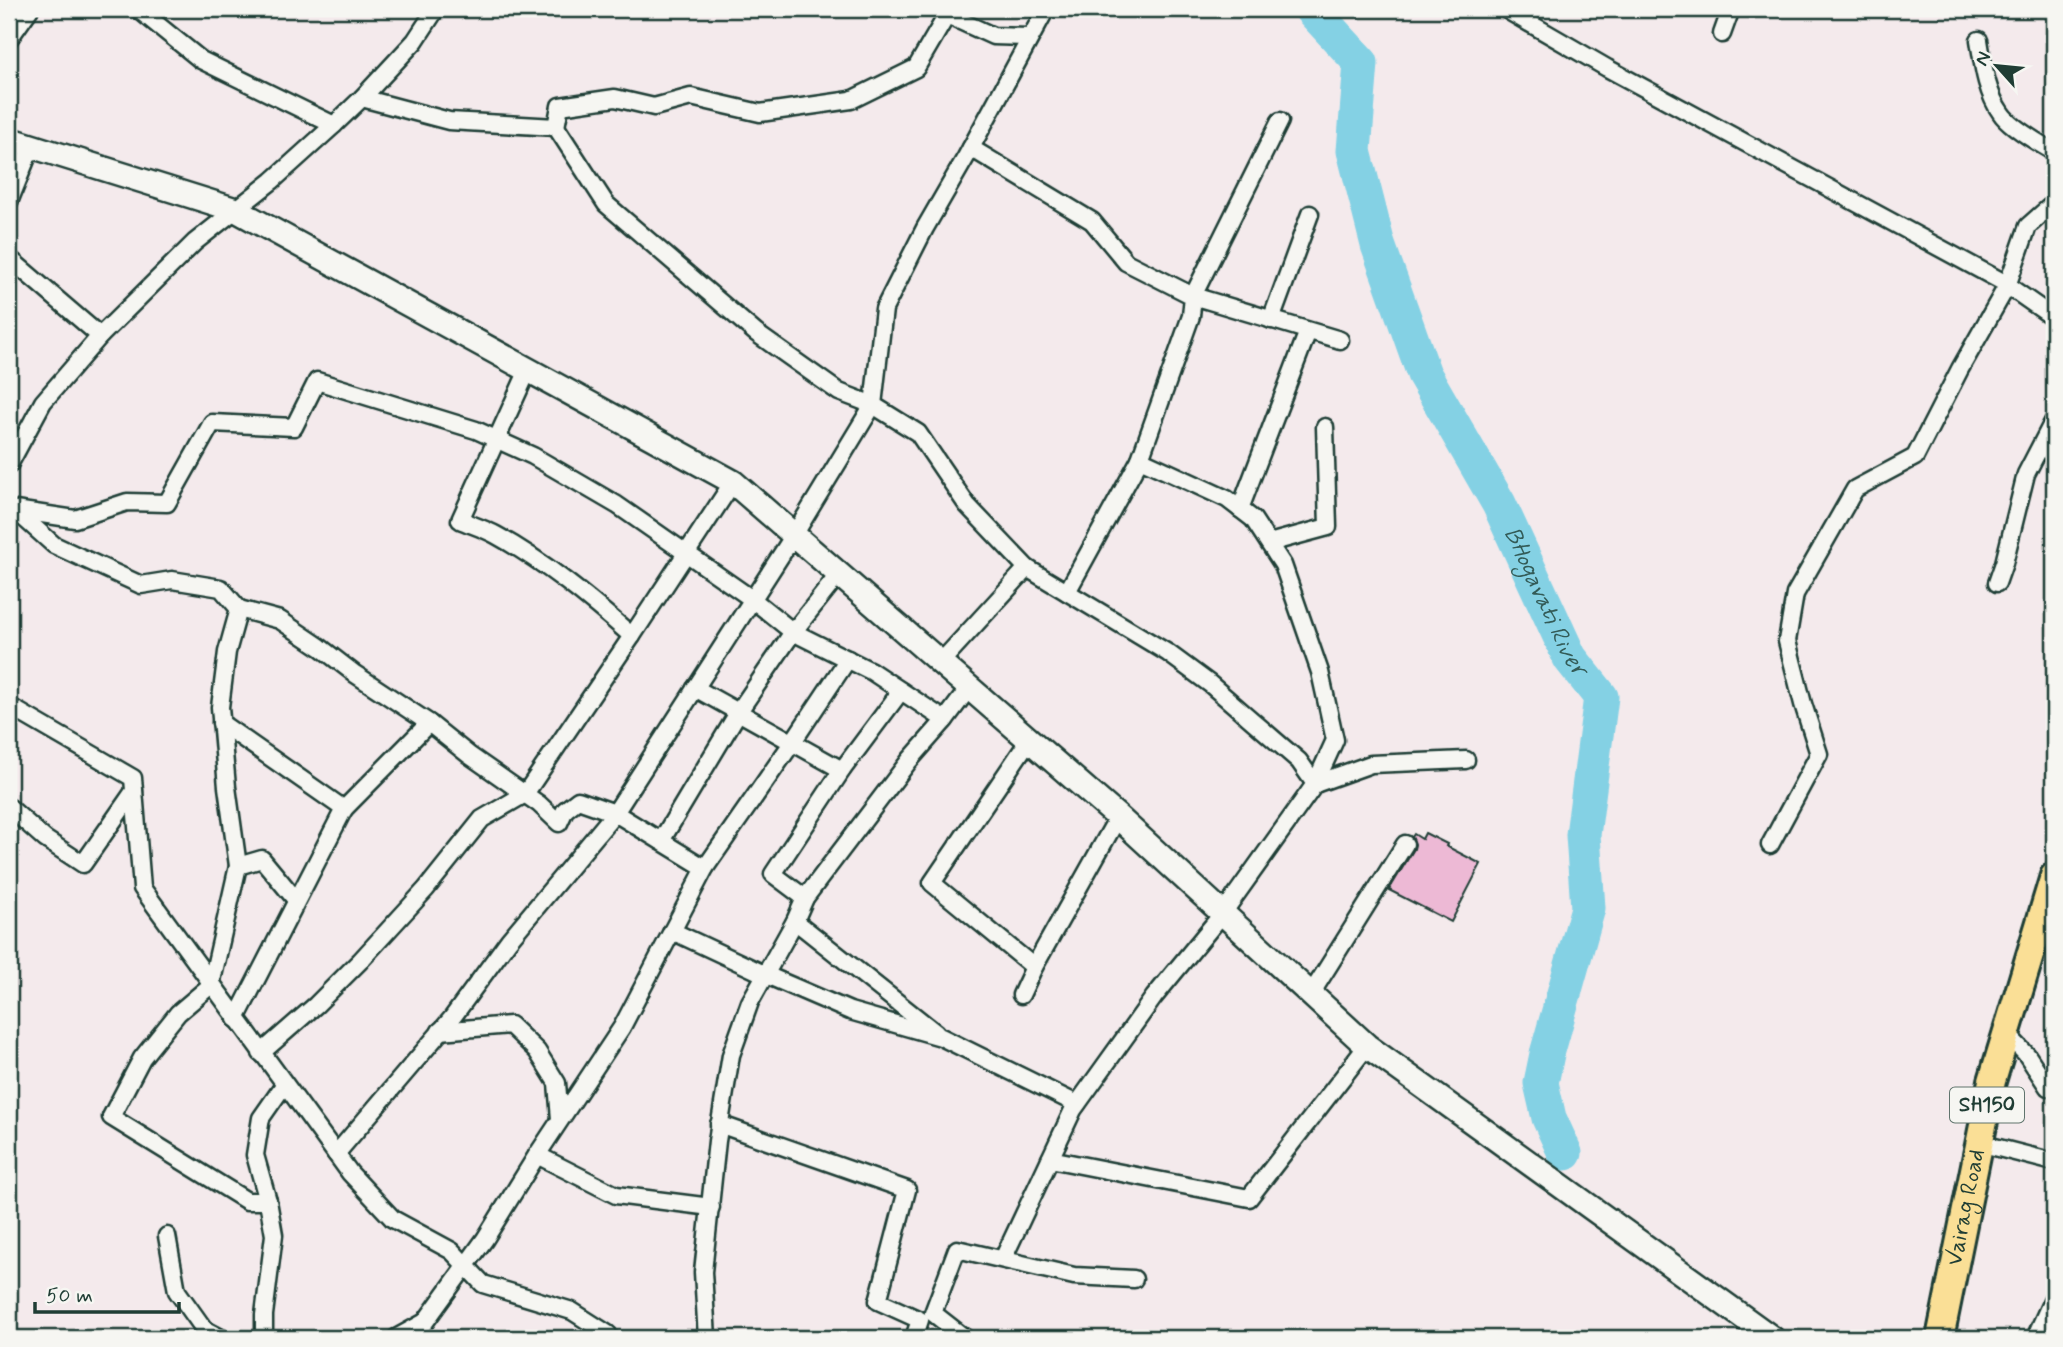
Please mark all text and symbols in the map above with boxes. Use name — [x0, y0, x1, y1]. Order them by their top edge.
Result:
north arrow — [1962, 32, 2032, 102]
text: N — [1969, 48, 1997, 70]
water label: BHogavati River — [1496, 522, 1597, 686]
road number: SH150 — [1950, 1088, 2024, 1122]
street label: Vairag Road — [1940, 1147, 1993, 1269]
scale bar — [35, 1270, 178, 1314]
text: 50 m — [46, 1282, 93, 1310]

